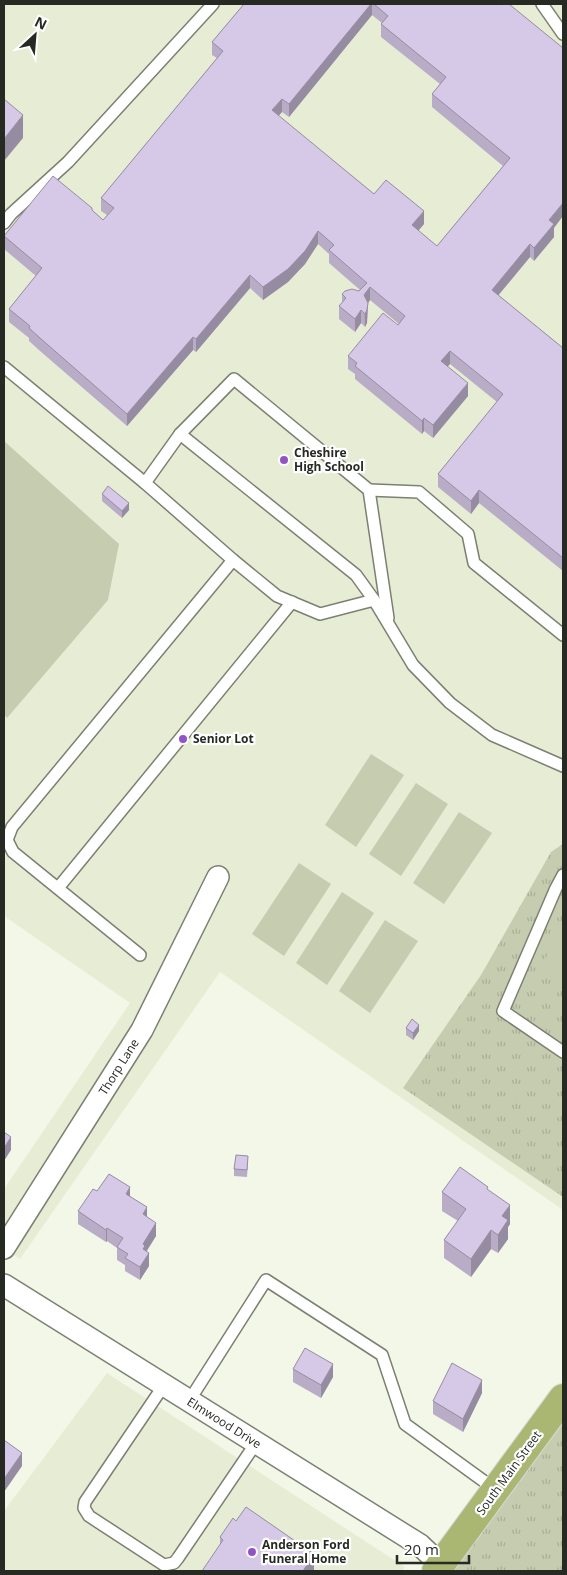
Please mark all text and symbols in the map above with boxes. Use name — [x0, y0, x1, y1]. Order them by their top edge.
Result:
north arrow — [10, 10, 60, 60]
text: N — [32, 12, 50, 34]
place label: Cheshire High School — [294, 444, 364, 475]
marker: Cheshire High School — [278, 454, 290, 466]
place label: Senior Lot — [193, 730, 254, 747]
marker: Senior Lot — [177, 733, 189, 745]
street label: Thorp Lane — [95, 1035, 143, 1098]
street label: Elmwood Drive — [184, 1393, 265, 1452]
street label: South Main Street — [472, 1427, 545, 1518]
scale bar — [397, 1532, 470, 1564]
place label: Anderson Ford Funeral Home — [262, 1536, 350, 1567]
text: 20 m — [404, 1539, 439, 1559]
marker: Anderson Ford Funeral Home — [246, 1546, 258, 1558]

